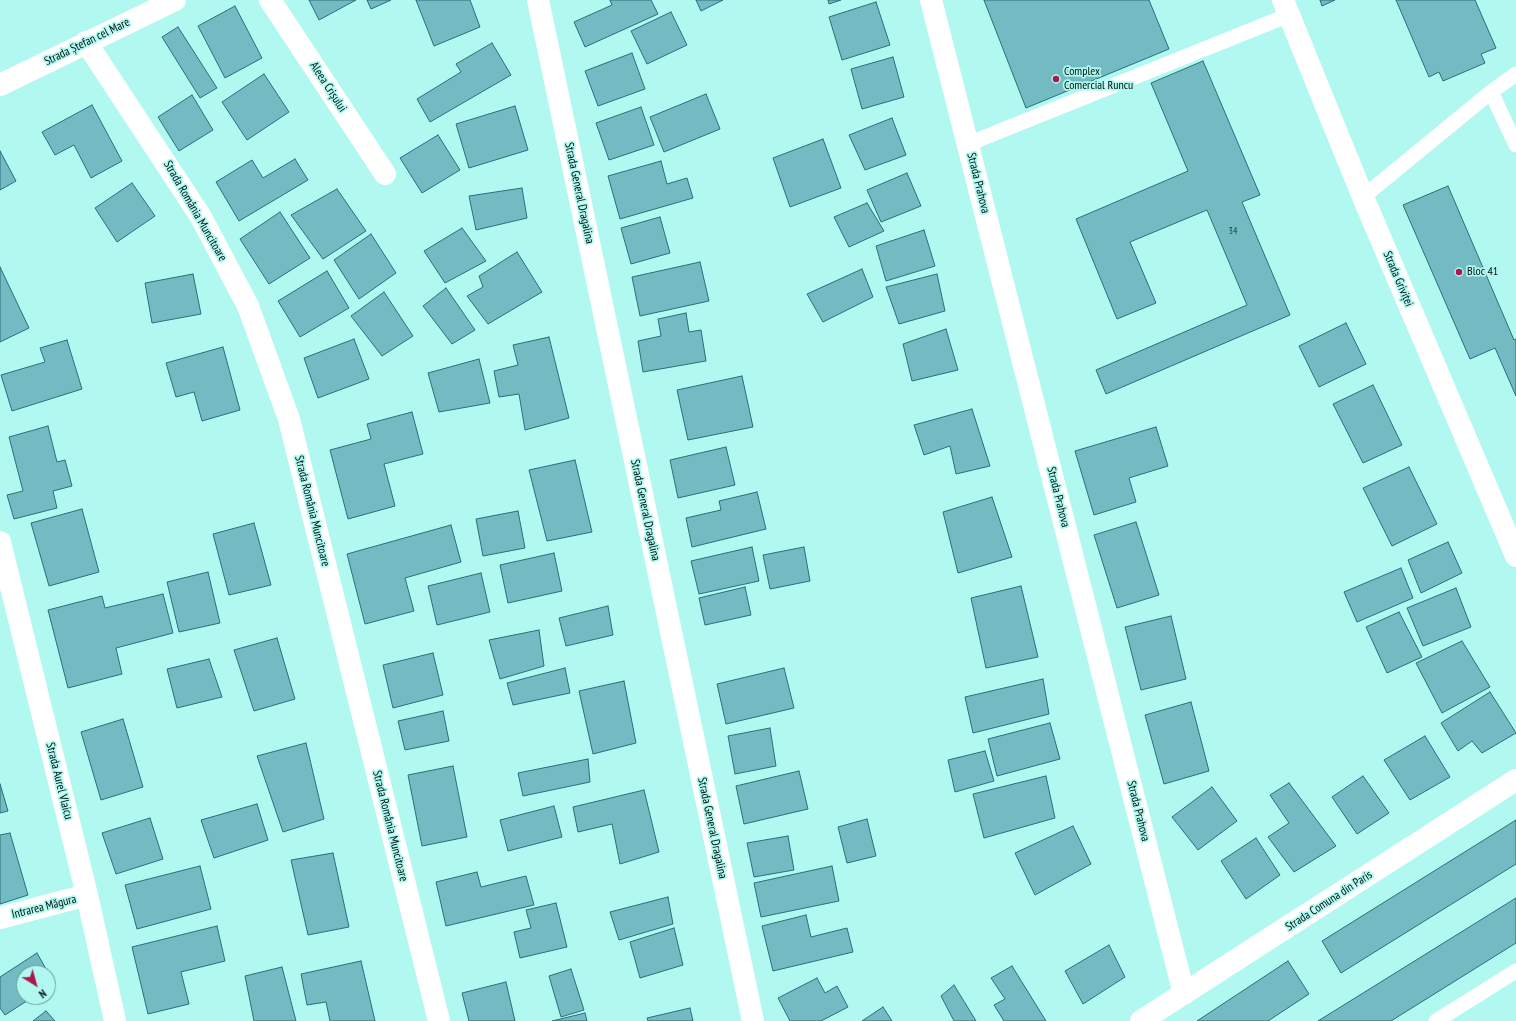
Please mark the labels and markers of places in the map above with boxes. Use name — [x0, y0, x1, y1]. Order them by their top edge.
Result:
place label: Complex Comercial Runcu — [1064, 65, 1133, 93]
marker: Complex Comercial Runcu — [1051, 74, 1061, 84]
place label: Bloc 41 — [1467, 265, 1498, 279]
marker: Bloc 41 — [1454, 267, 1464, 277]

